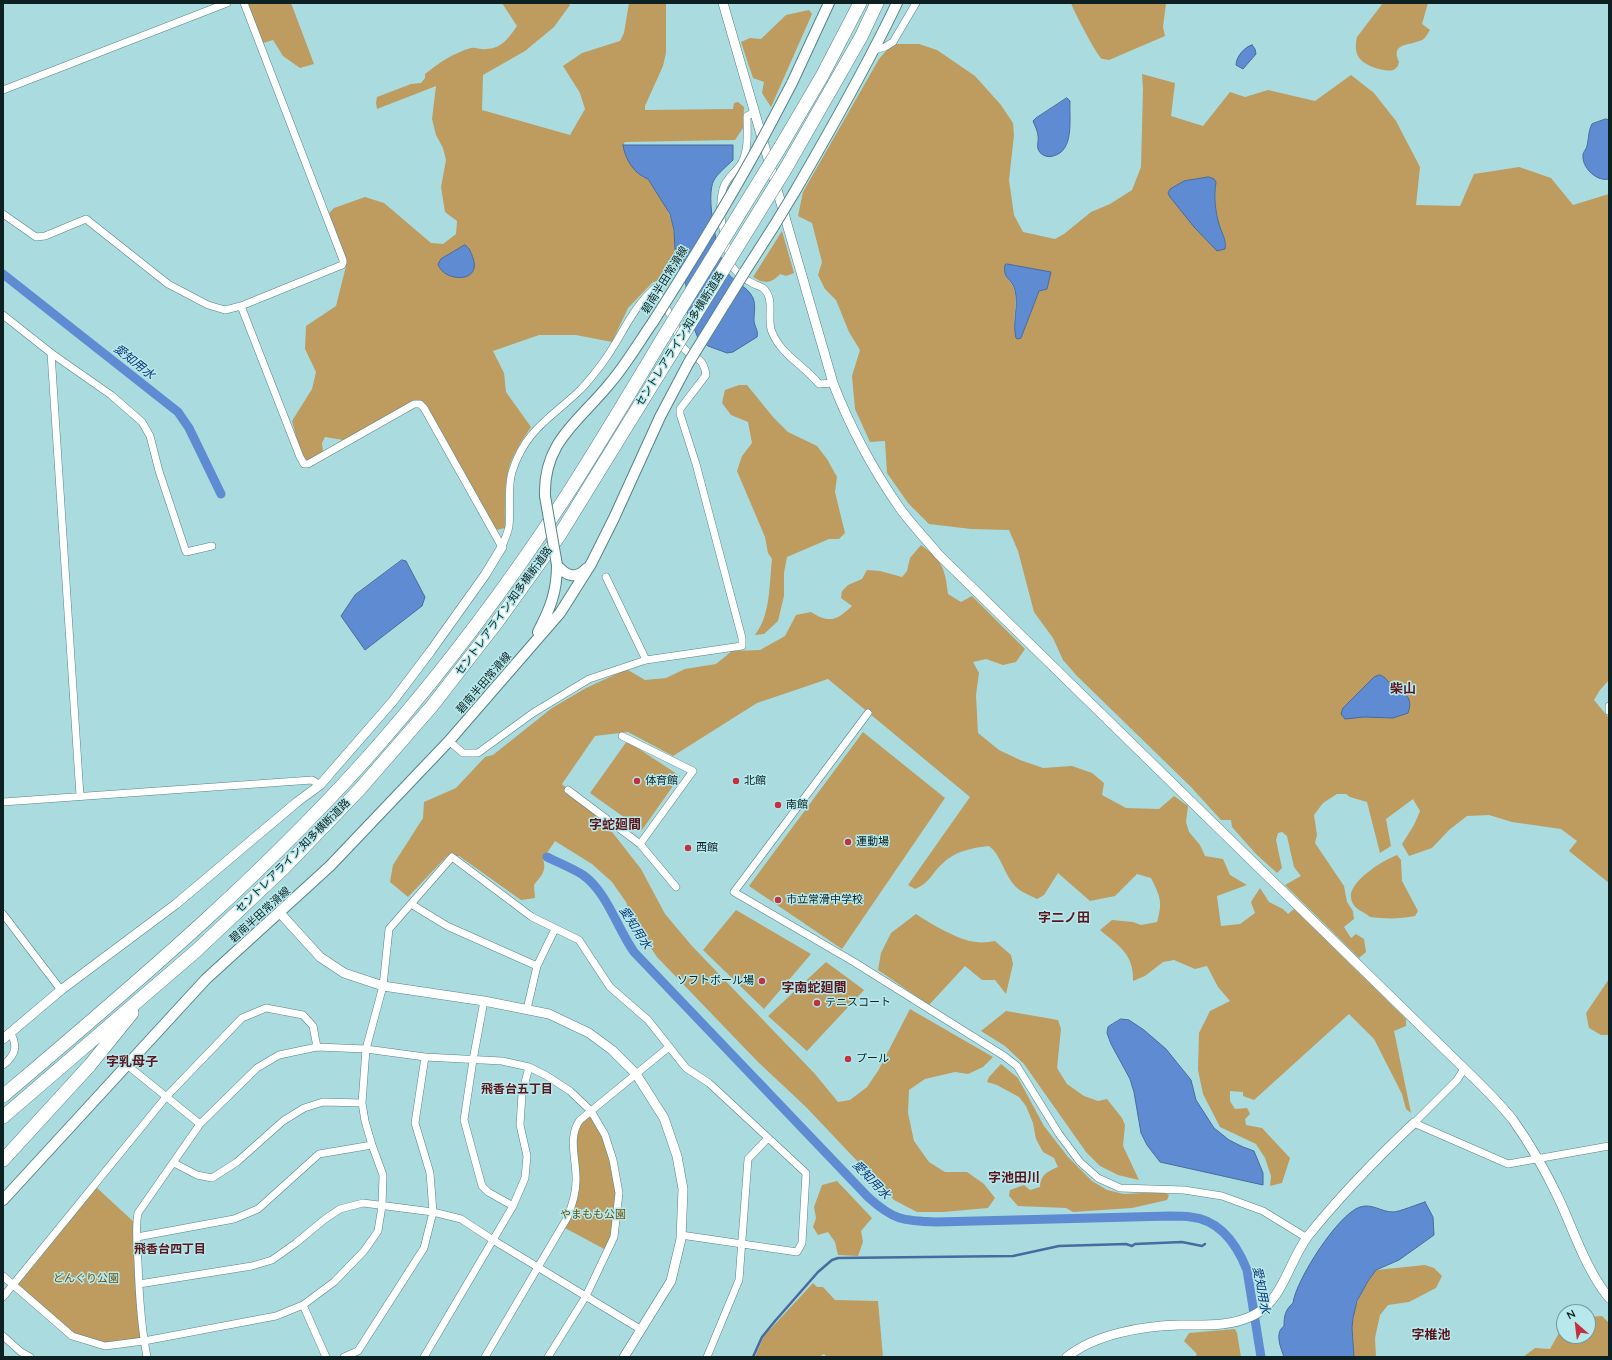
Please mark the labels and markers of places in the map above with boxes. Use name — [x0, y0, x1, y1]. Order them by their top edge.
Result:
place label: 体育館 — [645, 774, 678, 788]
place label: 北館 — [744, 774, 766, 788]
marker: 体育館 — [632, 776, 642, 786]
marker: 北館 — [731, 776, 741, 786]
place label: 南館 — [786, 798, 808, 812]
marker: 南館 — [773, 800, 783, 810]
place label: 運動場 — [856, 835, 889, 849]
marker: 運動場 — [843, 837, 853, 847]
place label: 西館 — [696, 841, 718, 855]
marker: 西館 — [683, 843, 693, 853]
place label: 市立常滑中学校 — [786, 893, 863, 907]
marker: 市立常滑中学校 — [773, 895, 783, 905]
place label: ソフトボール場 — [677, 974, 754, 988]
marker: ソフトボール場 — [757, 976, 767, 986]
place label: テニスコート — [825, 996, 891, 1010]
marker: テニスコート — [812, 998, 822, 1008]
place label: プール — [856, 1052, 889, 1066]
marker: プール — [843, 1054, 853, 1064]

